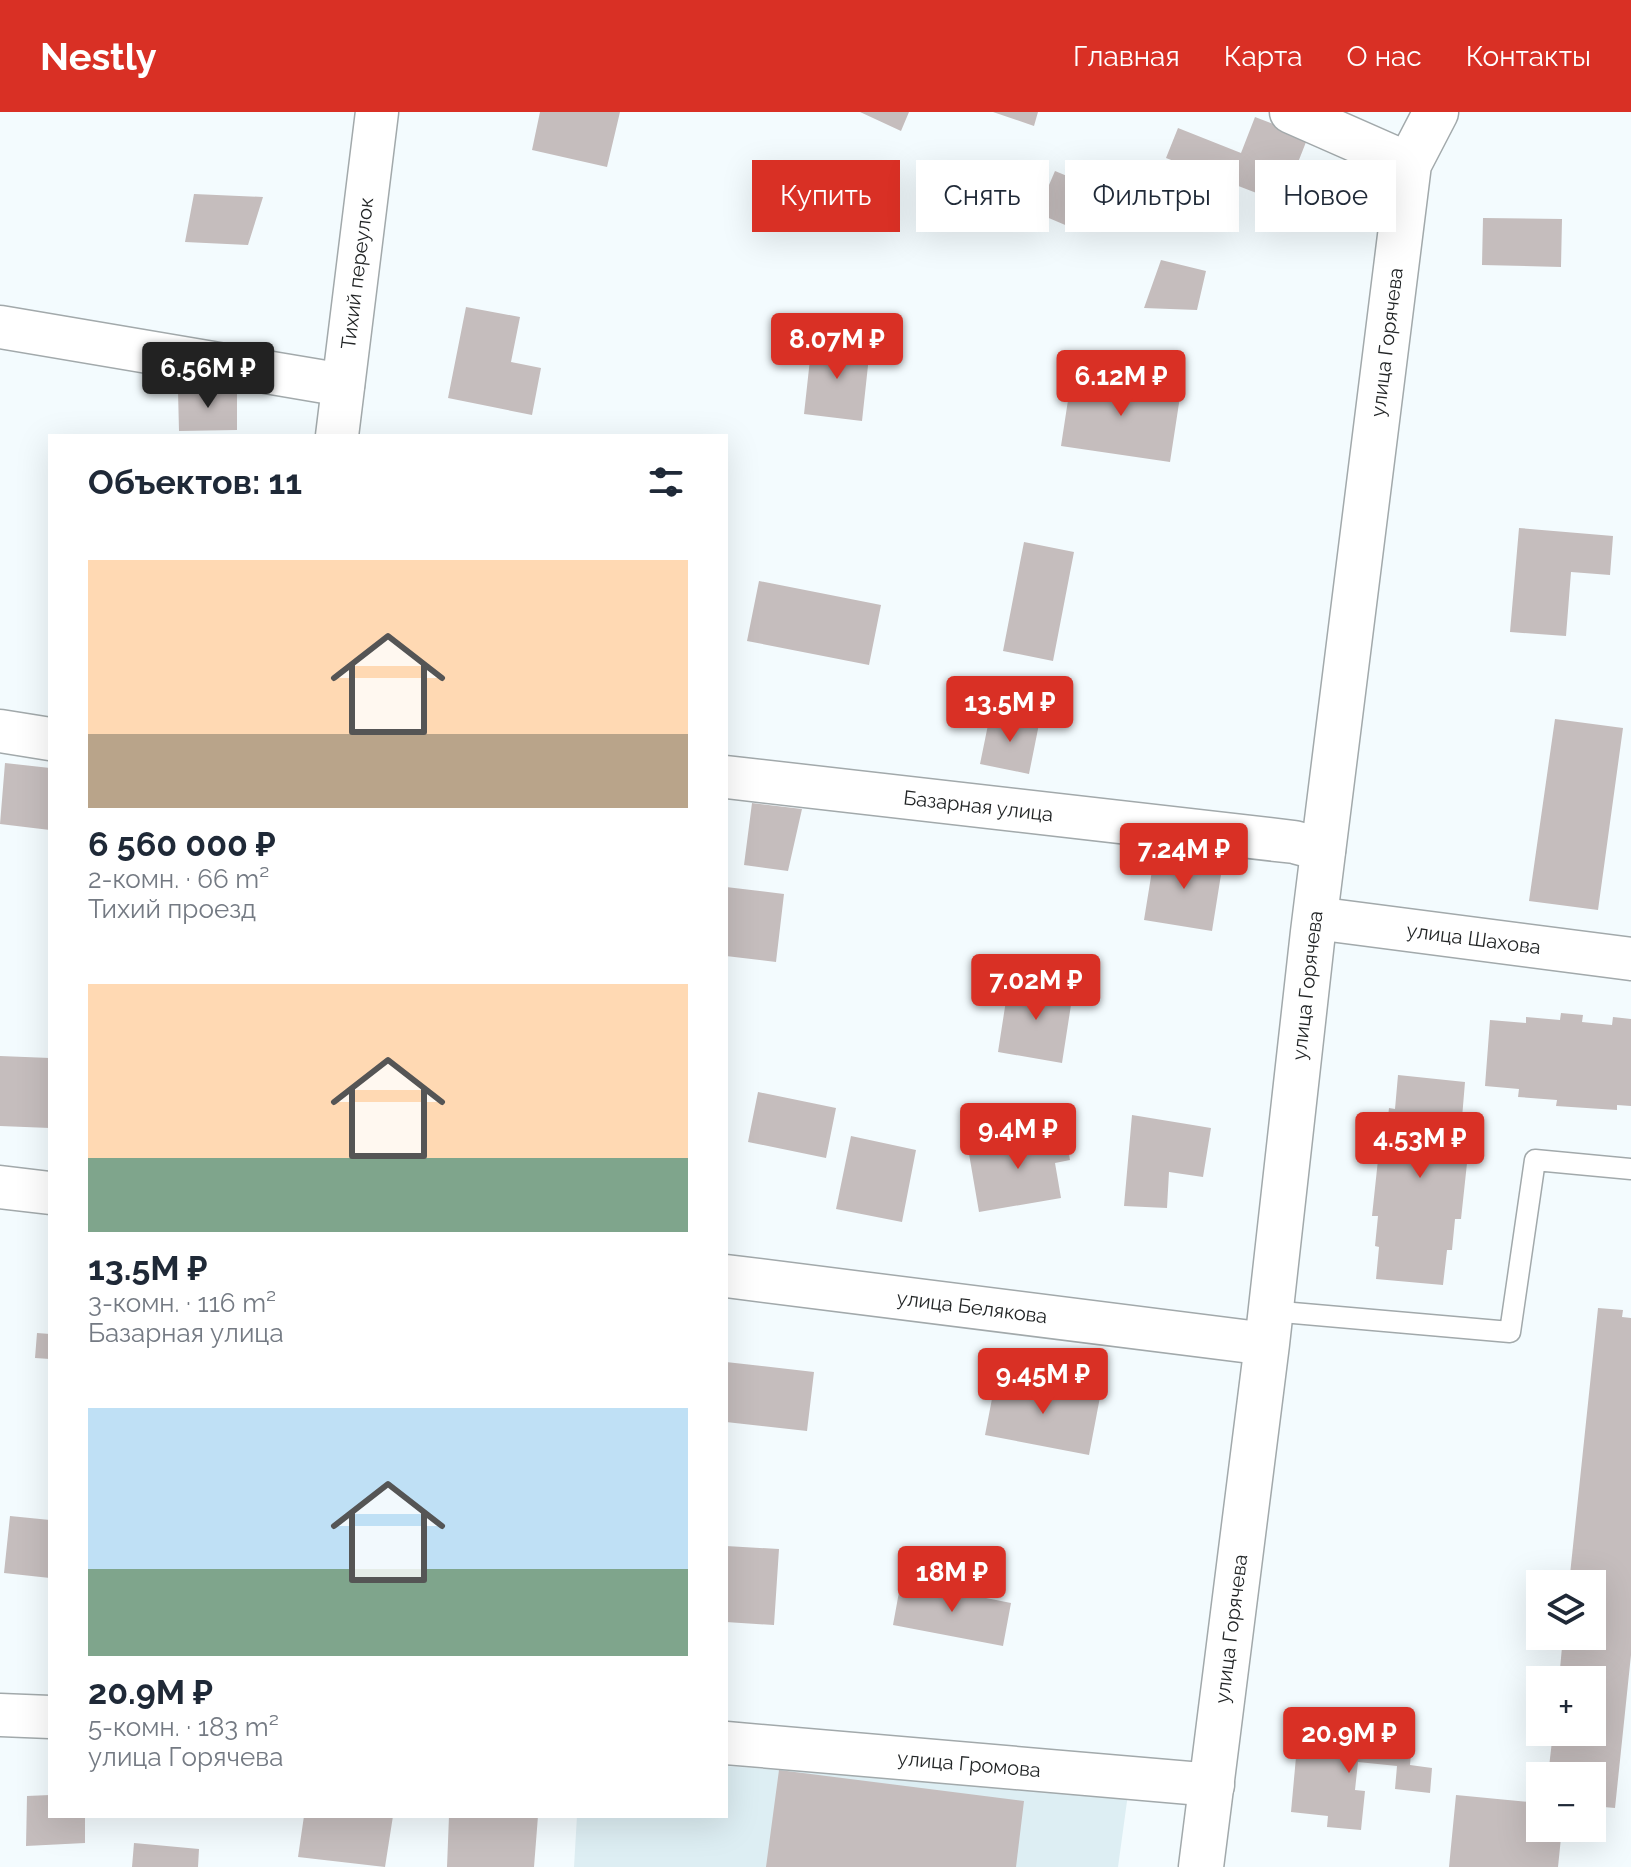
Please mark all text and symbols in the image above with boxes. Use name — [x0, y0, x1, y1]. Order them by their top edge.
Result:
text: Nestly — [40, 34, 157, 79]
text: Главная — [1073, 40, 1180, 73]
text: Карта — [1224, 40, 1303, 73]
text: О нас — [1347, 40, 1422, 73]
text: Контакты — [1466, 40, 1591, 73]
chip: Купить — [752, 160, 900, 232]
chip: Снять — [916, 160, 1049, 232]
chip: Фильтры — [1065, 160, 1239, 232]
chip: Новое — [1255, 160, 1396, 232]
street label: Тихий переулок — [336, 196, 378, 351]
street label: улица Горячева — [1365, 266, 1408, 418]
pin: 8.07M ₽ — [763, 313, 911, 381]
text: 8.07M ₽ — [789, 324, 885, 354]
pin: 6.56M ₽ — [134, 342, 282, 410]
pin: 6.12M ₽ — [1047, 350, 1195, 418]
text: 6.56M ₽ — [160, 353, 256, 383]
text: 6.12M ₽ — [1075, 361, 1167, 391]
icon: filters — [644, 460, 688, 504]
text: Объектов: 11 — [88, 462, 302, 502]
icon: home — [316, 612, 460, 756]
pin: 13.5M ₽ — [936, 676, 1084, 744]
text: 13.5M ₽ — [964, 687, 1056, 717]
street label: Базарная улица — [902, 785, 1055, 826]
pin: 7.24M ₽ — [1110, 823, 1258, 891]
text: 6 560 000 ₽ — [88, 824, 276, 864]
text: 7.24M ₽ — [1138, 834, 1230, 864]
text: 2-комн. · 66 m² — [88, 864, 269, 894]
text: Тихий проезд — [88, 894, 256, 924]
street label: улица Горячева — [1287, 909, 1328, 1061]
street label: улица Шахова — [1405, 918, 1542, 959]
pin: 7.02M ₽ — [962, 954, 1110, 1022]
text: 7.02M ₽ — [989, 965, 1083, 995]
icon: home — [316, 1036, 460, 1180]
pin: 9.4M ₽ — [953, 1103, 1083, 1171]
pin: 4.53M ₽ — [1346, 1112, 1494, 1180]
text: 9.4M ₽ — [978, 1114, 1058, 1144]
text: 4.53M ₽ — [1373, 1123, 1467, 1153]
text: 13.5M ₽ — [88, 1248, 208, 1288]
street label: улица Белякова — [895, 1286, 1049, 1328]
text: 3-комн. · 116 m² — [88, 1288, 276, 1318]
text: Базарная улица — [88, 1318, 284, 1348]
pin: 9.45M ₽ — [969, 1348, 1117, 1416]
text: 9.45M ₽ — [996, 1359, 1090, 1389]
icon: home — [316, 1460, 460, 1604]
pin: 18M ₽ — [896, 1546, 1008, 1614]
street label: улица Горячева — [1210, 1553, 1252, 1705]
text: 18M ₽ — [916, 1557, 988, 1587]
map controls — [1526, 1570, 1606, 1842]
button: layers — [1526, 1570, 1606, 1650]
button: + — [1526, 1666, 1606, 1746]
text: 20.9M ₽ — [88, 1672, 213, 1712]
pin: 20.9M ₽ — [1275, 1707, 1423, 1775]
text: 5-комн. · 183 m² — [88, 1712, 279, 1742]
text: 20.9M ₽ — [1301, 1718, 1397, 1748]
text: улица Горячева — [88, 1742, 283, 1772]
street label: улица Громова — [896, 1746, 1042, 1782]
button: − — [1526, 1762, 1606, 1842]

